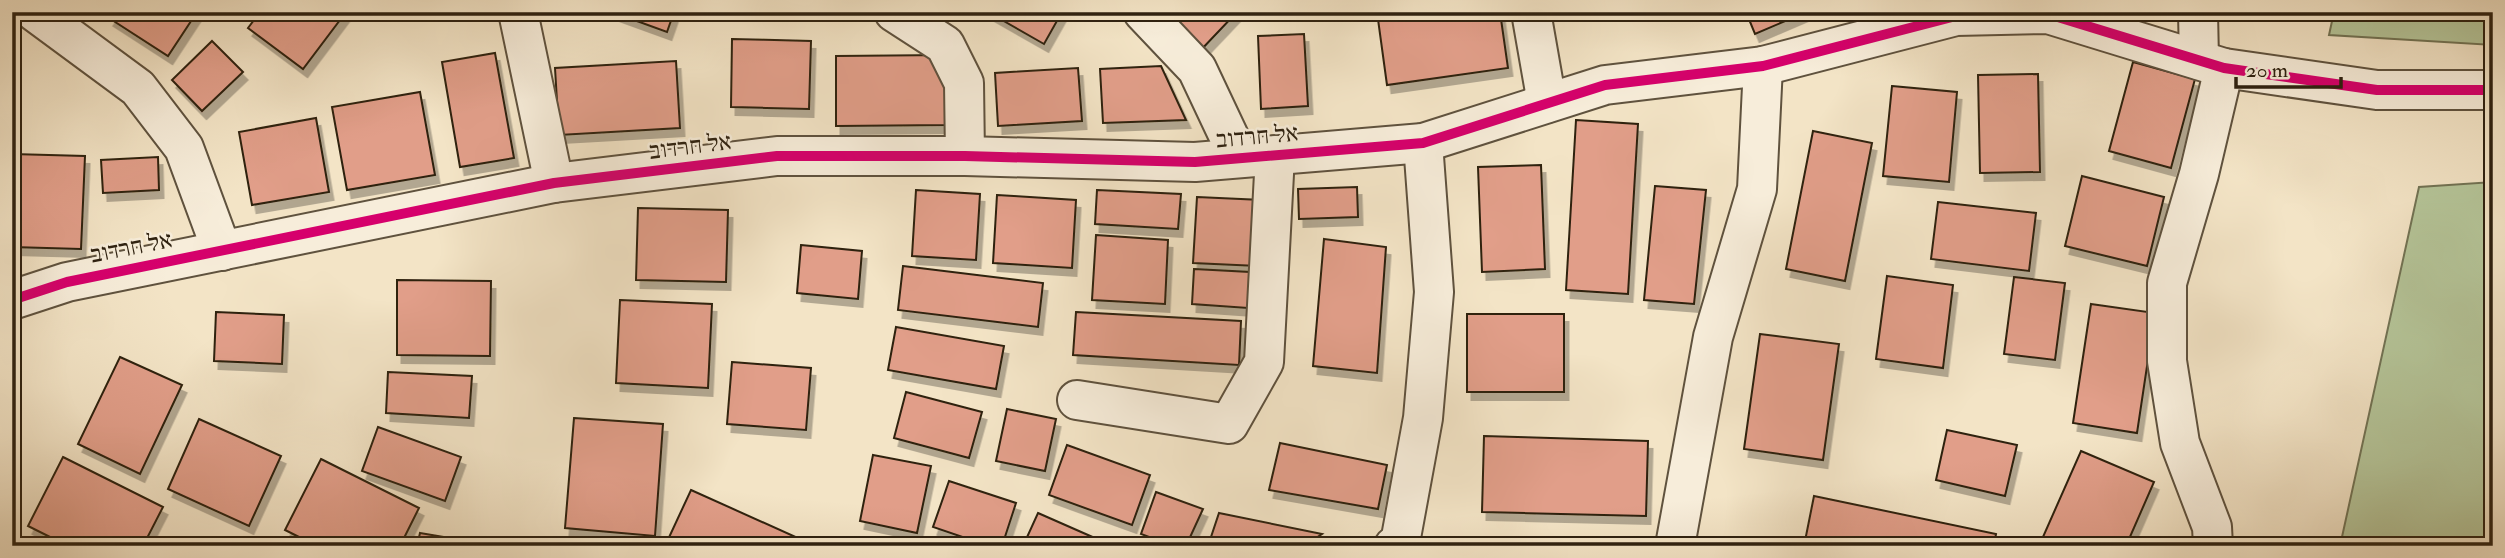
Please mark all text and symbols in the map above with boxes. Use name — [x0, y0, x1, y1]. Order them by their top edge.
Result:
scale bar — [2236, 46, 2340, 90]
text: 20 m — [2246, 57, 2288, 84]
street label: אל חרדוב — [1214, 117, 1300, 156]
street label: אל חרדוב — [647, 126, 733, 167]
street label: אל חרדוב — [87, 224, 175, 271]

